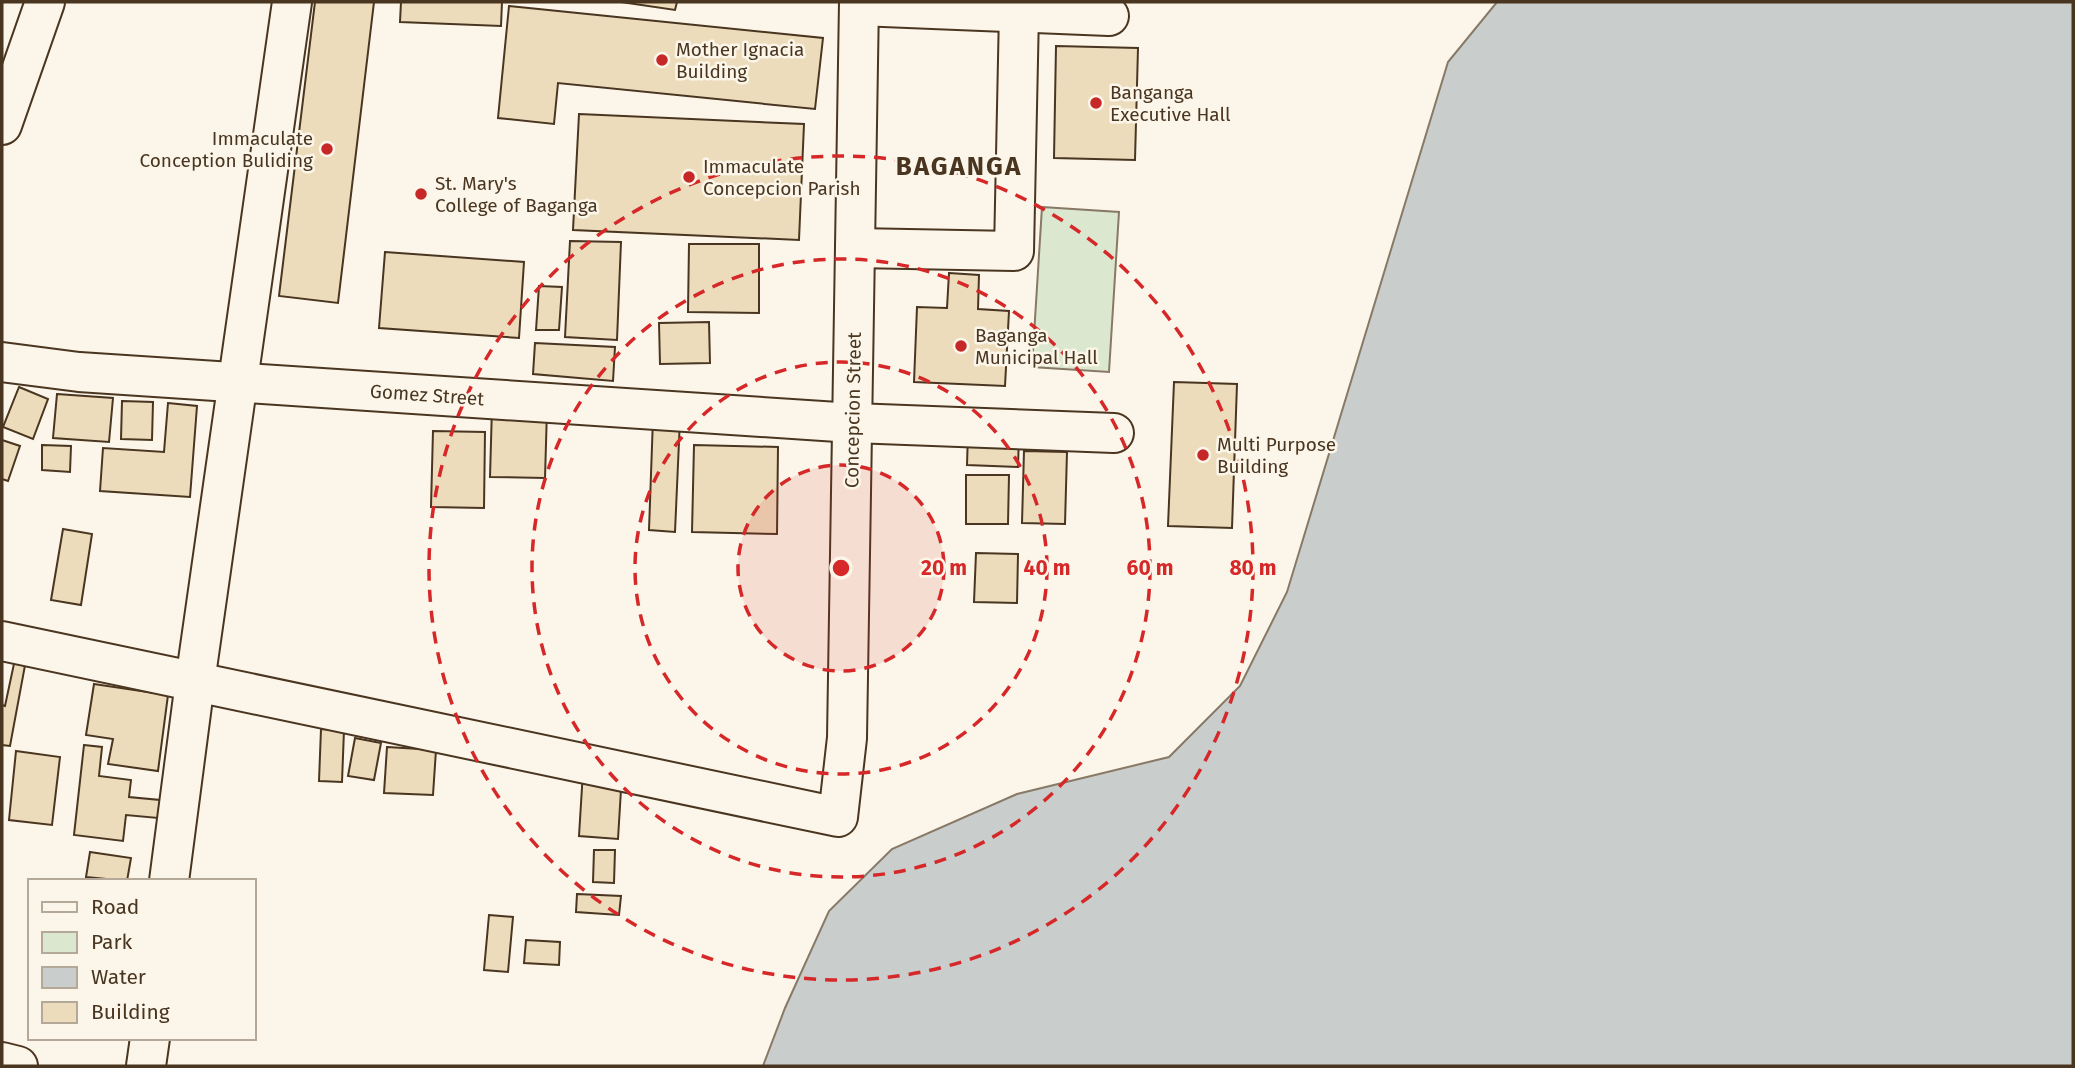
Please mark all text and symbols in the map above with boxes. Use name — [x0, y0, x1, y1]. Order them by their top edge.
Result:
place label: Mother Ignacia Building — [676, 38, 804, 83]
marker: Mother Ignacia Building — [654, 52, 670, 68]
place label: Banganga Executive Hall — [1110, 81, 1231, 126]
marker: Banganga Executive Hall — [1088, 95, 1104, 111]
place label: Immaculate Conception Buliding — [139, 127, 313, 172]
marker: Immaculate Conception Buliding — [319, 141, 335, 157]
district label: BAGANGA — [896, 151, 1022, 182]
place label: Immaculate Concepcion Parish — [703, 155, 861, 200]
marker: Immaculate Concepcion Parish — [681, 169, 697, 185]
place label: St. Mary's College of Baganga — [435, 172, 598, 217]
marker: St. Mary's College of Baganga — [413, 186, 429, 202]
place label: Baganga Municipal Hall — [975, 324, 1098, 369]
street label: Concepcion Street — [840, 332, 866, 488]
marker: Baganga Municipal Hall — [953, 338, 969, 354]
street label: Gomez Street — [369, 380, 485, 410]
place label: Multi Purpose Building — [1217, 433, 1336, 478]
marker: Multi Purpose Building — [1195, 447, 1211, 463]
text: 20 m — [921, 555, 967, 581]
text: 40 m — [1024, 555, 1070, 581]
text: 60 m — [1127, 555, 1173, 581]
text: 80 m — [1229, 555, 1277, 581]
centre of rings — [829, 556, 853, 580]
legend — [28, 879, 256, 1040]
text: Road — [91, 894, 139, 920]
text: Park — [91, 929, 133, 955]
text: Water — [91, 964, 146, 990]
text: Building — [91, 999, 170, 1025]

